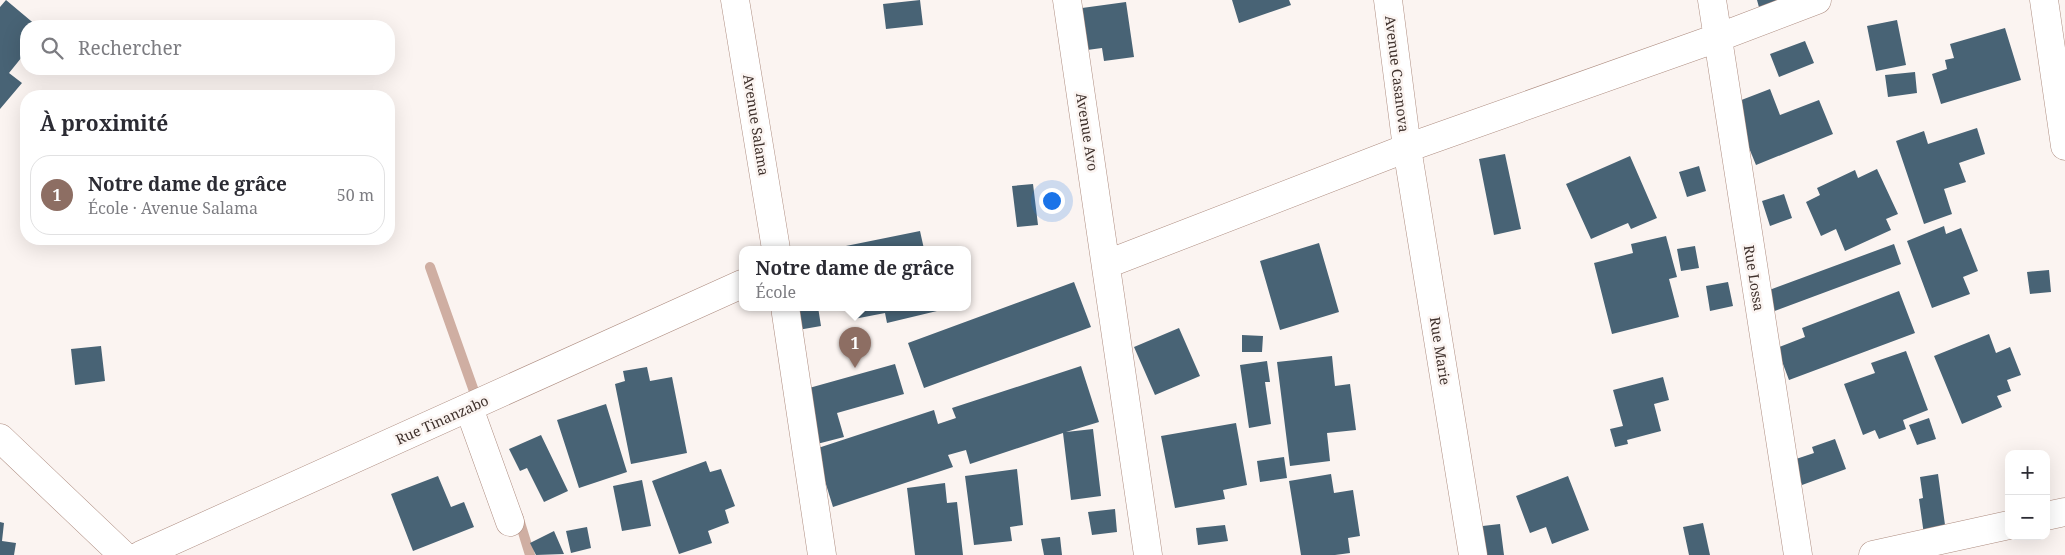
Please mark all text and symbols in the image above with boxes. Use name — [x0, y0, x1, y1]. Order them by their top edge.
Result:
street label: Avenue Casanova — [1381, 14, 1414, 133]
search box — [20, 20, 395, 75]
icon: search — [38, 34, 66, 62]
text: Rechercher — [78, 35, 182, 61]
street label: Avenue Salama — [739, 73, 774, 177]
street label: Avenue Avo — [1072, 91, 1103, 172]
text: À proximité — [40, 109, 168, 137]
text: Notre dame de grâce — [88, 171, 287, 197]
text: 1 — [52, 184, 62, 206]
text: 50 m — [337, 184, 374, 206]
your location — [1039, 188, 1065, 214]
text: École · Avenue Salama — [88, 197, 258, 219]
street label: Rue Lossa — [1740, 244, 1769, 312]
popup — [739, 246, 971, 311]
text: Notre dame de grâce — [756, 255, 954, 281]
text: École — [756, 281, 796, 303]
street label: Rue Marie — [1426, 315, 1455, 386]
pin: 1 — [839, 327, 871, 368]
street label: Rue Tinanzabo — [392, 391, 491, 449]
map controls — [2005, 450, 2050, 540]
button: + — [2005, 450, 2050, 495]
button: − — [2005, 495, 2050, 540]

